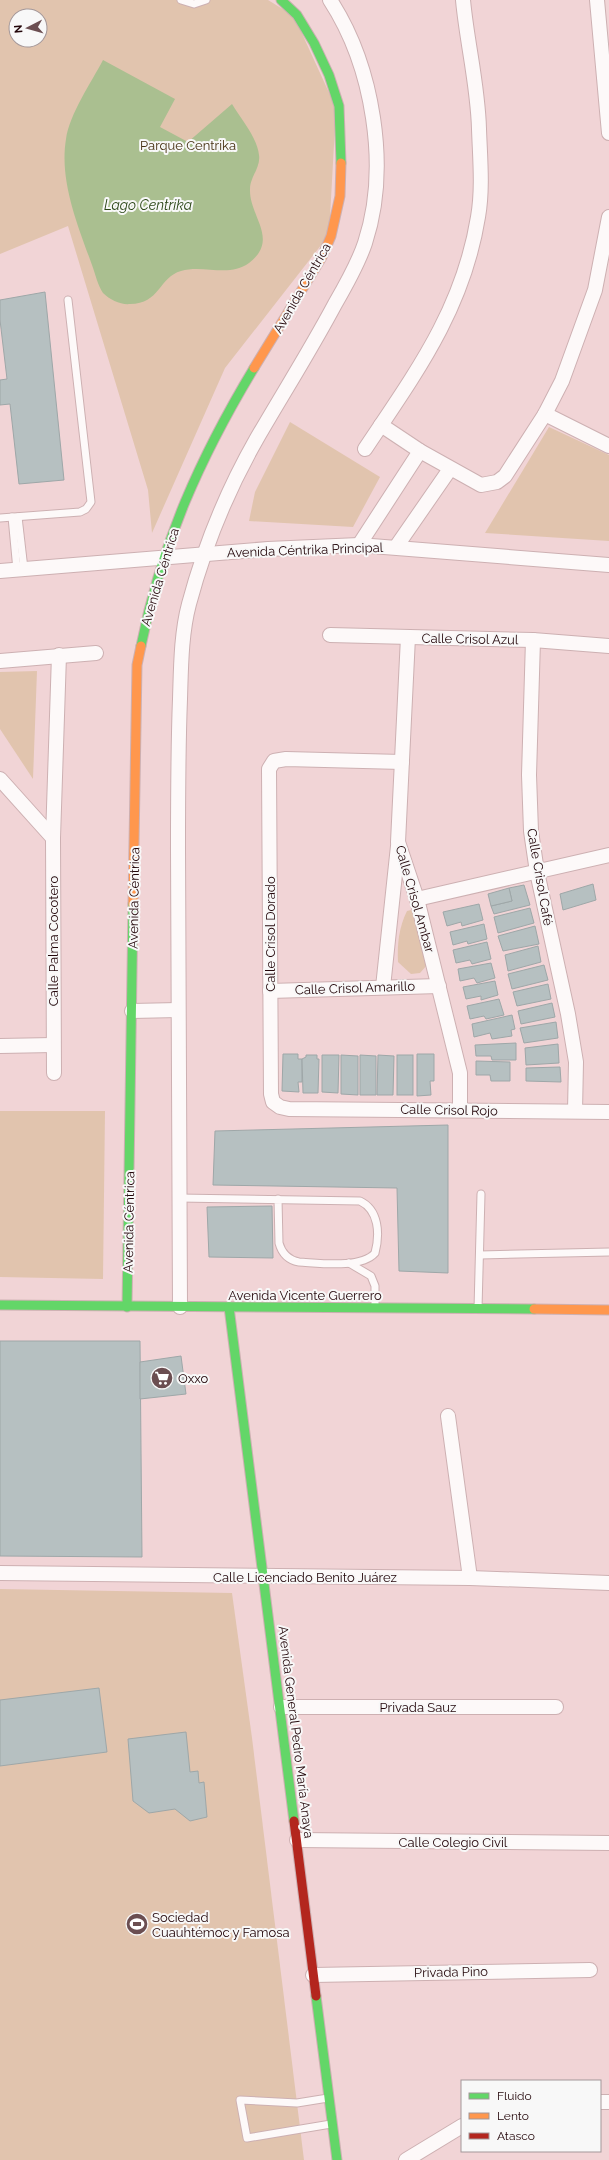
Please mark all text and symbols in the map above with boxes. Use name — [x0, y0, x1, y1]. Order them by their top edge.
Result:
north arrow — [8, 8, 48, 48]
text: N — [12, 24, 25, 34]
park label: Parque Centrika — [140, 138, 236, 153]
water label: Lago Centrika — [104, 197, 192, 213]
street label: Avenida Céntrica — [270, 240, 334, 336]
street label: Avenida Céntrica — [138, 526, 182, 628]
street label: Avenida Céntrika Principal — [227, 540, 384, 560]
street label: Calle Crisol Azul — [421, 631, 519, 647]
street label: Calle Crisol Café — [524, 827, 556, 927]
street label: Calle Crisol Ambar — [393, 844, 438, 955]
street label: Avenida Céntrica — [126, 847, 142, 949]
street label: Calle Palma Cocotero — [46, 876, 61, 1006]
street label: Calle Crisol Dorado — [263, 876, 278, 992]
street label: Calle Crisol Amarillo — [295, 978, 416, 998]
street label: Calle Crisol Rojo — [400, 1102, 498, 1118]
street label: Avenida Céntrica — [121, 1171, 137, 1273]
street label: Avenida Vicente Guerrero — [228, 1288, 382, 1303]
supermarket icon: Oxxo — [149, 1365, 175, 1391]
place label: Oxxo — [178, 1371, 208, 1386]
street label: Calle Licenciado Benito Juárez — [213, 1570, 397, 1585]
street label: Avenida General Pedro María Anaya — [276, 1625, 316, 1839]
street label: Privada Sauz — [380, 1700, 456, 1715]
street label: Calle Colegio Civil — [399, 1835, 508, 1850]
place label: Sociedad Cuauhtémoc y Famosa — [152, 1910, 290, 1940]
sports icon: Sociedad Cuauhtémoc y Famosa — [124, 1911, 150, 1937]
street label: Privada Pino — [414, 1964, 488, 1980]
legend — [461, 2080, 601, 2152]
text: Fluido — [497, 2089, 532, 2103]
text: Lento — [497, 2109, 529, 2123]
text: Atasco — [497, 2129, 535, 2143]

